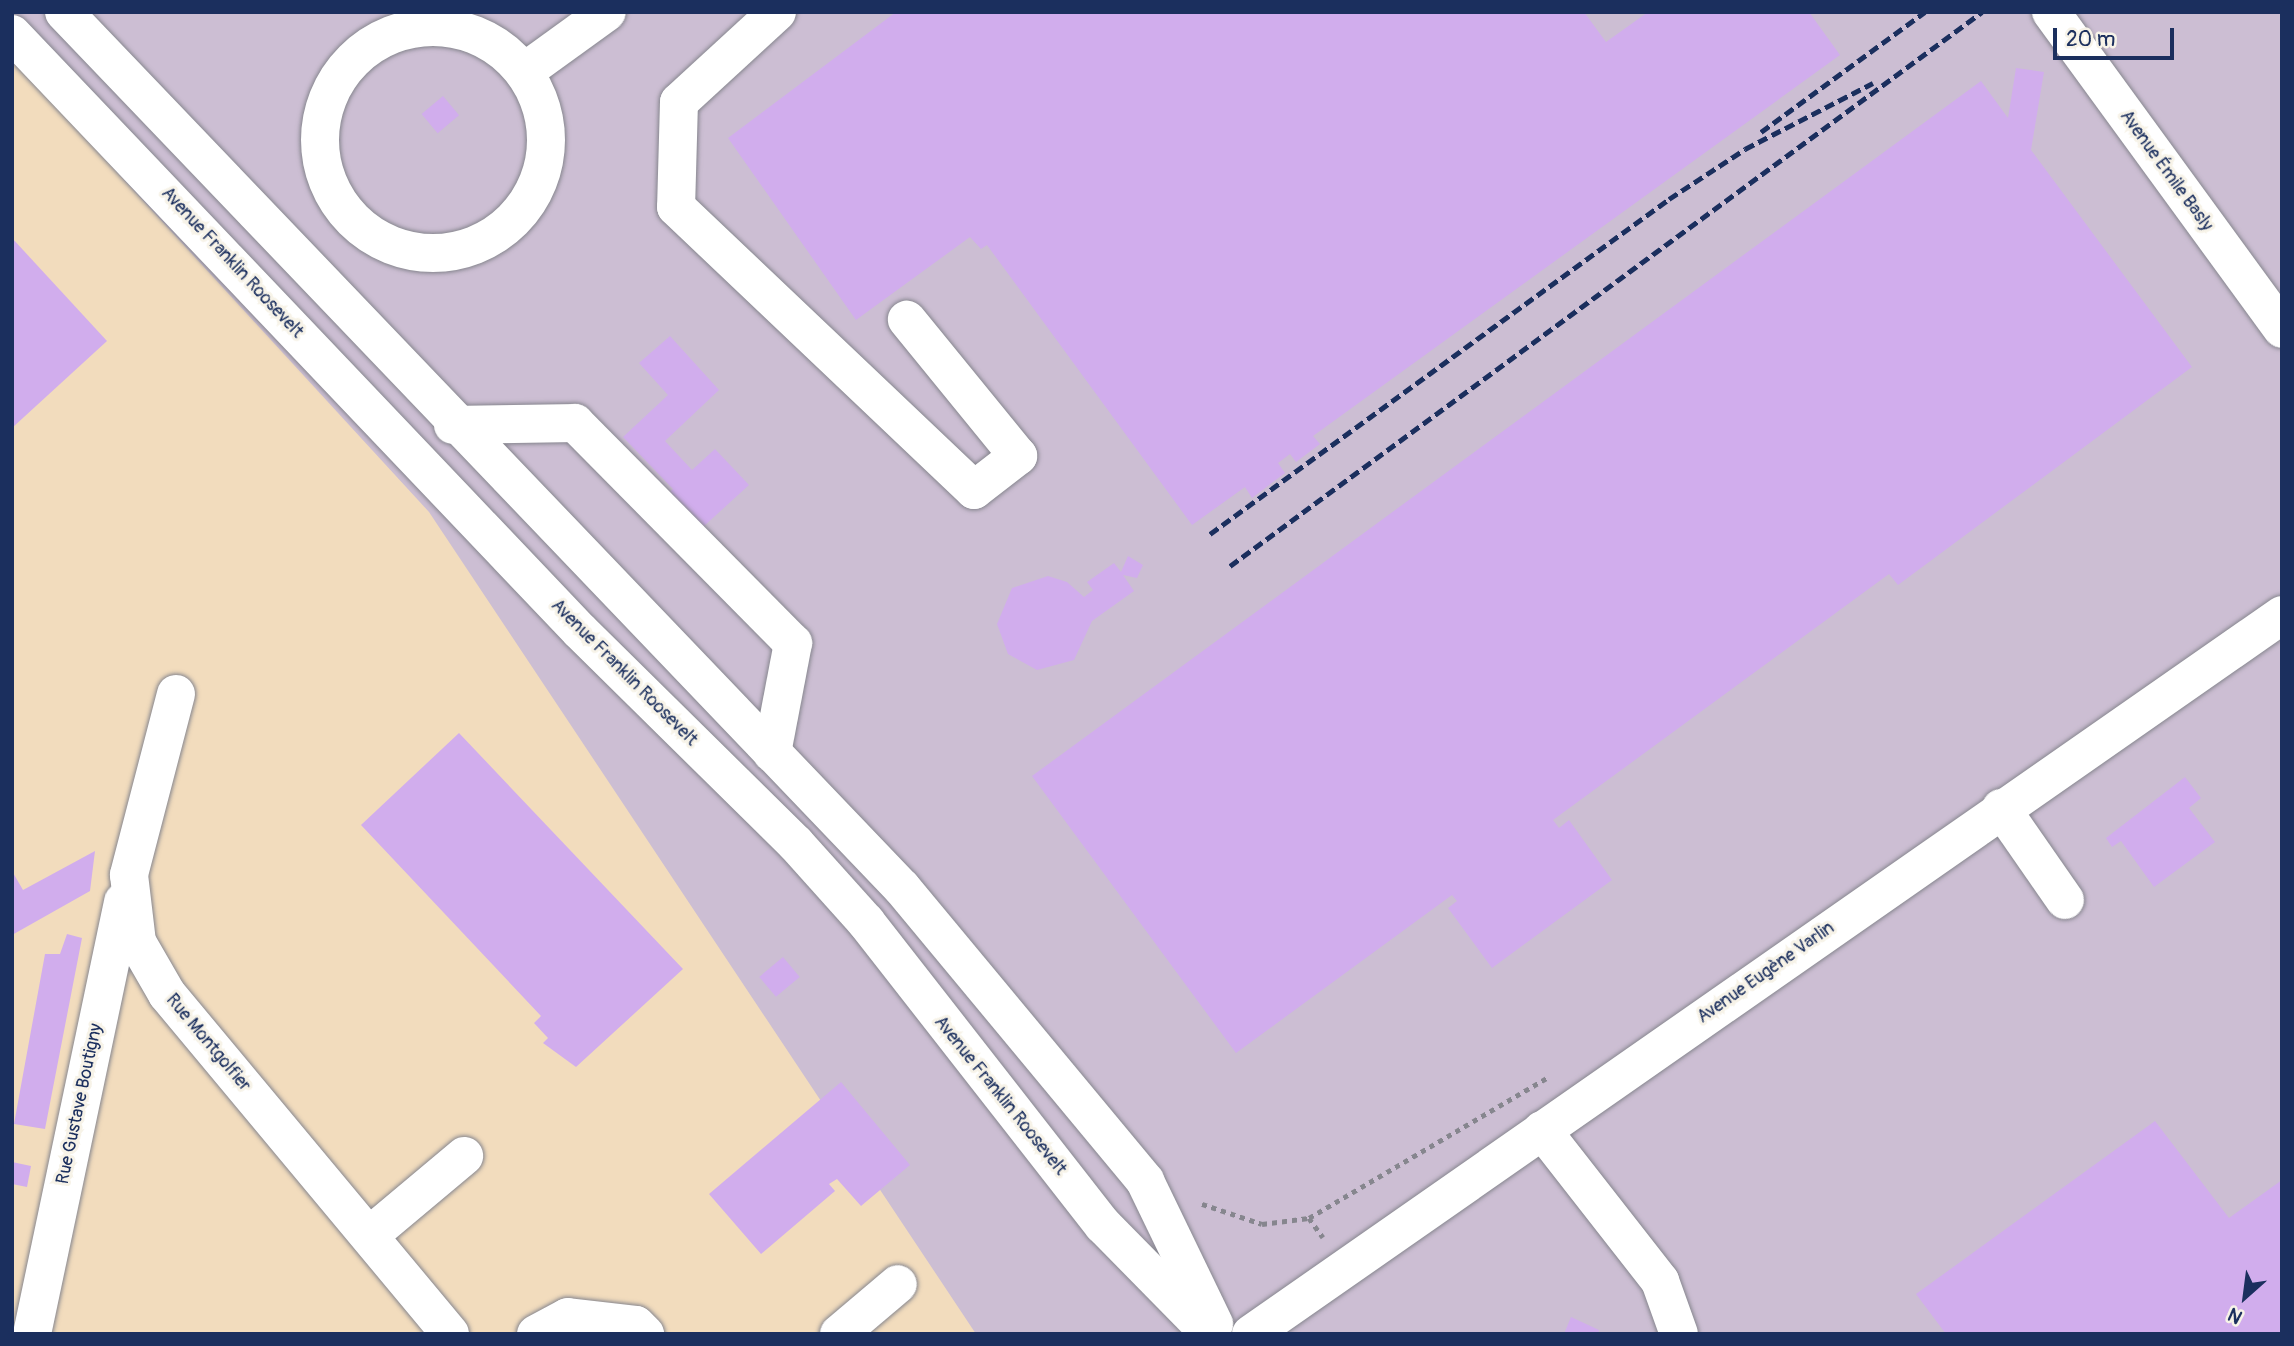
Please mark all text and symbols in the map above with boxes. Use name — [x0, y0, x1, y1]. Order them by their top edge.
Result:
scale bar — [2056, 14, 2177, 58]
text: 20 m — [2066, 26, 2115, 53]
street label: Avenue Émile Basly — [2115, 106, 2217, 236]
street label: Avenue Franklin Roosevelt — [156, 183, 308, 343]
street label: Avenue Franklin Roosevelt — [546, 595, 702, 751]
street label: Avenue Eugène Varlin — [1693, 918, 1839, 1028]
street label: Rue Montgolfier — [161, 990, 255, 1096]
street label: Avenue Franklin Roosevelt — [929, 1012, 1071, 1180]
street label: Rue Gustave Boutigny — [52, 1022, 108, 1186]
north arrow — [2210, 1262, 2280, 1332]
text: N — [2224, 1302, 2246, 1329]

